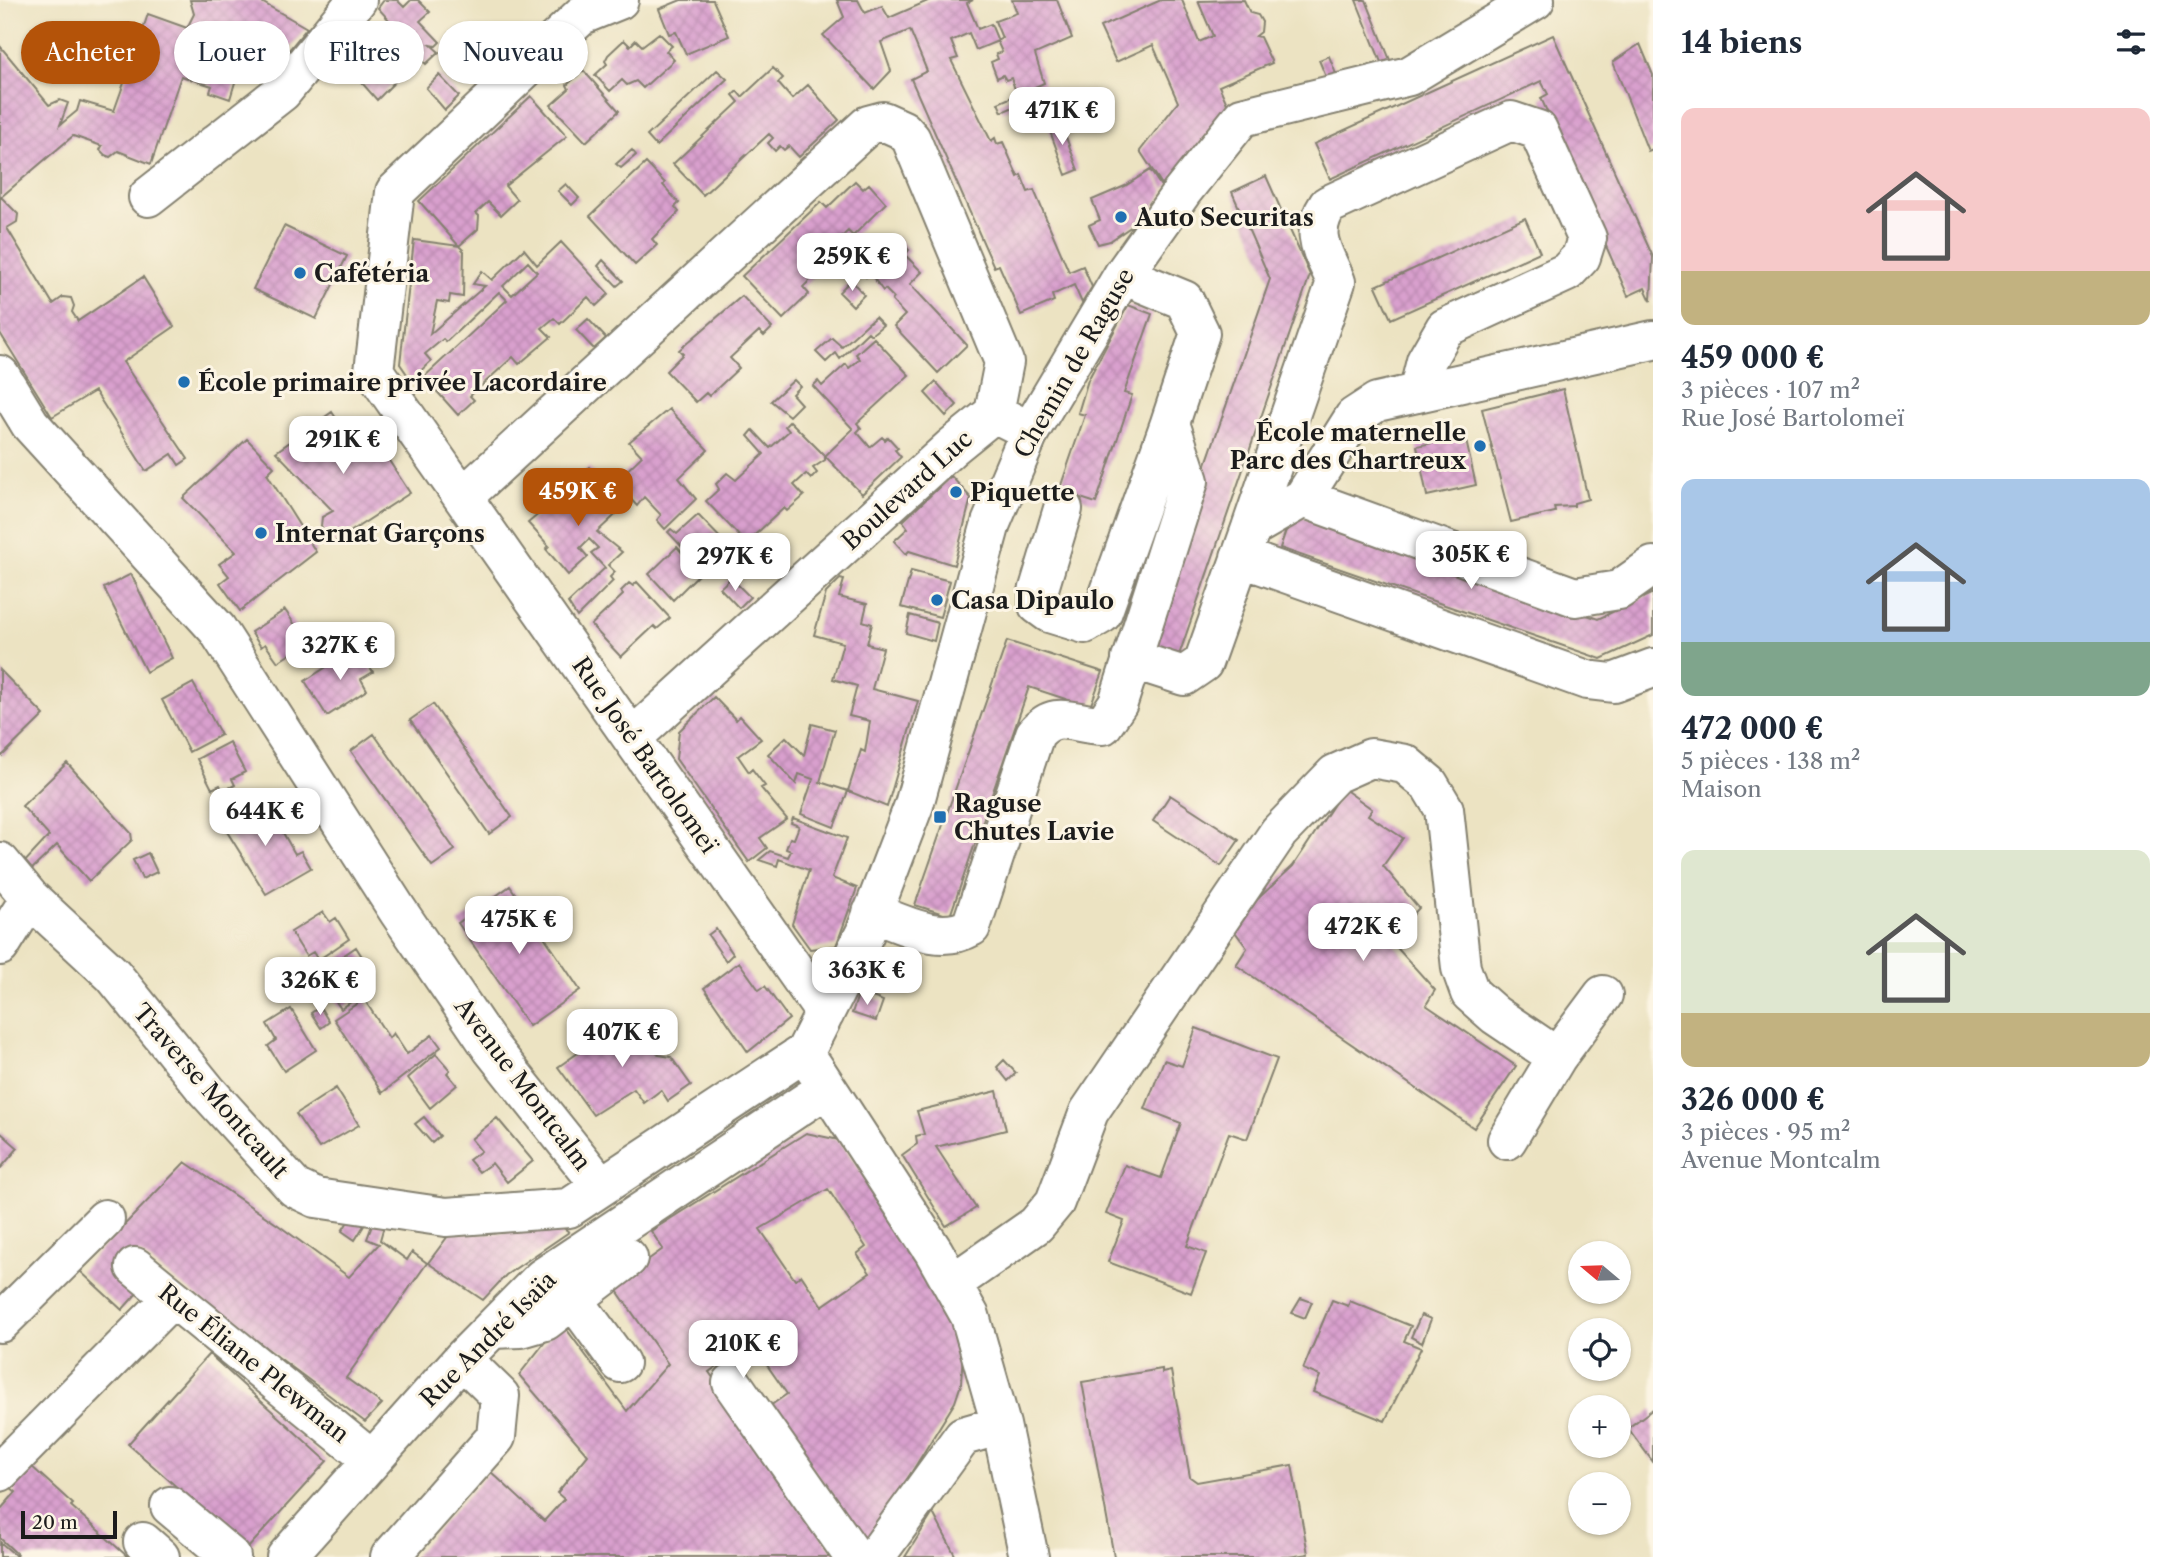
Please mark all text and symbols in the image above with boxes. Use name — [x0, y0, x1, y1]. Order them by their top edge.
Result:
chip: Acheter — [21, 21, 160, 84]
chip: Louer — [174, 21, 290, 84]
chip: Filtres — [304, 21, 424, 84]
chip: Nouveau — [438, 21, 588, 84]
icon: filters — [2112, 23, 2150, 61]
text: 14 biens — [1681, 24, 1802, 61]
pin: 471K € — [1005, 88, 1119, 147]
text: 471K € — [1025, 96, 1099, 124]
icon: home — [1853, 153, 1979, 279]
place label: Auto Securitas — [1134, 203, 1314, 232]
marker: Auto Securitas — [1113, 209, 1129, 225]
pin: 259K € — [795, 233, 909, 293]
text: 259K € — [813, 242, 891, 270]
place label: Cafétéria — [314, 259, 431, 288]
street label: Chemin de Raguse — [1008, 263, 1140, 463]
marker: Cafétéria — [292, 265, 308, 281]
text: 459 000 € — [1681, 339, 1825, 376]
place label: École primaire privée Lacordaire — [198, 368, 607, 397]
marker: École primaire privée Lacordaire — [176, 374, 192, 390]
text: 3 pièces · 107 m² — [1681, 376, 1860, 404]
text: Rue José Bartolomeï — [1681, 404, 1904, 432]
pin: 291K € — [286, 416, 400, 476]
place label: École maternelle Parc des Chartreux — [1230, 418, 1466, 475]
street label: Boulevard Luc — [836, 424, 978, 556]
text: 291K € — [305, 425, 381, 453]
marker: École maternelle Parc des Chartreux — [1472, 438, 1488, 454]
pin: 459K € — [521, 468, 635, 528]
text: 459K € — [539, 477, 617, 505]
place label: Piquette — [970, 478, 1075, 507]
marker: Piquette — [948, 484, 964, 500]
place label: Internat Garçons — [275, 519, 485, 548]
icon: home — [1853, 524, 1979, 650]
marker: Internat Garçons — [253, 525, 269, 541]
pin: 305K € — [1414, 532, 1528, 591]
pin: 297K € — [678, 534, 792, 593]
text: 305K € — [1432, 540, 1510, 568]
text: 297K € — [696, 542, 774, 570]
place label: Casa Dipaulo — [951, 586, 1114, 615]
marker: Casa Dipaulo — [929, 592, 945, 608]
pin: 327K € — [283, 622, 397, 682]
text: 327K € — [302, 631, 378, 659]
street label: Rue José Bartolomeï — [566, 651, 724, 859]
text: 472 000 € — [1681, 710, 1824, 747]
text: 5 pièces · 138 m² — [1681, 747, 1860, 775]
text: Maison — [1681, 775, 1762, 803]
pin: 644K € — [208, 788, 322, 848]
place label: Raguse Chutes Lavie — [954, 789, 1114, 846]
text: 644K € — [225, 797, 305, 825]
marker: Raguse Chutes Lavie — [932, 809, 948, 825]
icon: home — [1853, 895, 1979, 1021]
pin: 475K € — [462, 897, 576, 956]
pin: 472K € — [1306, 904, 1420, 963]
text: 475K € — [481, 905, 557, 933]
text: 472K € — [1324, 912, 1402, 940]
pin: 363K € — [810, 948, 924, 1007]
text: 363K € — [828, 956, 906, 984]
pin: 326K € — [263, 958, 377, 1017]
text: 326K € — [281, 966, 359, 994]
street label: Avenue Montcalm — [448, 991, 597, 1176]
street label: Traverse Montcault — [127, 998, 295, 1185]
pin: 407K € — [565, 1010, 679, 1069]
text: 407K € — [583, 1018, 661, 1046]
text: 326 000 € — [1681, 1081, 1825, 1118]
text: 3 pièces · 95 m² — [1681, 1118, 1850, 1146]
text: Avenue Montcalm — [1681, 1146, 1881, 1174]
north arrow — [1568, 1241, 1631, 1304]
map controls — [1568, 1241, 1631, 1535]
street label: Rue André Isaïa — [414, 1265, 562, 1413]
street label: Rue Éliane Plewman — [153, 1277, 355, 1449]
button: locate — [1568, 1318, 1631, 1381]
pin: 210K € — [686, 1320, 800, 1380]
text: 210K € — [705, 1329, 781, 1357]
button: + — [1568, 1395, 1631, 1458]
button: − — [1568, 1472, 1631, 1535]
scale bar — [21, 1508, 117, 1540]
text: 20 m — [32, 1511, 78, 1534]

